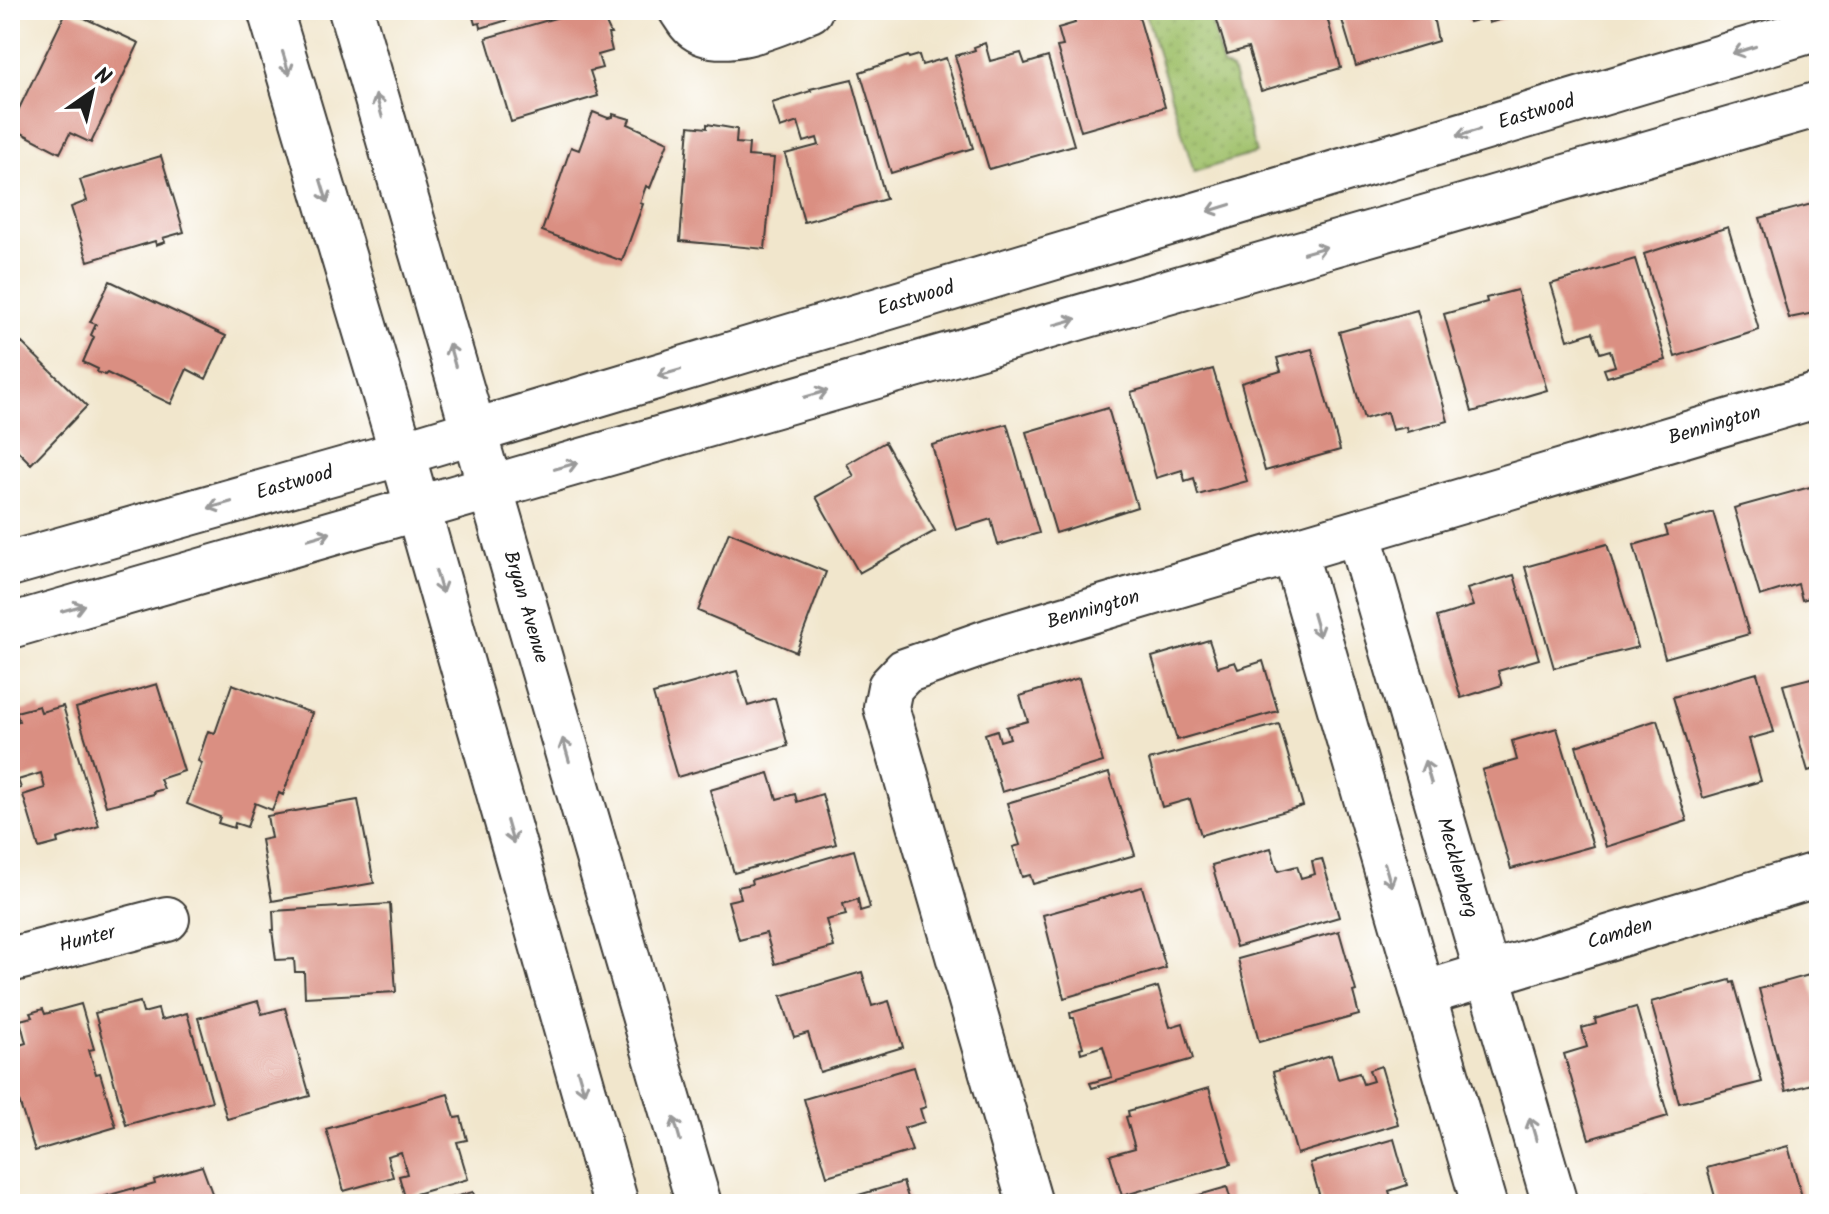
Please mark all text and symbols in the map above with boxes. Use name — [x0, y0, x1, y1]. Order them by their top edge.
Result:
one-way arrow — [1732, 43, 1758, 58]
one-way arrow — [279, 50, 294, 76]
north arrow — [52, 52, 132, 132]
text: N — [86, 59, 117, 96]
street label: Eastwood — [1494, 86, 1580, 139]
one-way arrow — [371, 93, 386, 119]
one-way arrow — [1456, 126, 1482, 141]
one-way arrow — [317, 178, 332, 204]
one-way arrow — [1207, 201, 1233, 216]
one-way arrow — [1302, 241, 1328, 256]
street label: Eastwood — [874, 272, 959, 326]
one-way arrow — [1052, 314, 1078, 329]
one-way arrow — [444, 343, 459, 369]
one-way arrow — [657, 367, 682, 381]
one-way arrow — [802, 386, 828, 401]
street label: Bennington — [1665, 397, 1765, 455]
street label: Eastwood — [252, 457, 338, 510]
one-way arrow — [552, 458, 578, 473]
one-way arrow — [207, 498, 233, 513]
one-way arrow — [306, 528, 332, 543]
street label: Bryan Avenue — [493, 547, 557, 667]
one-way arrow — [432, 569, 447, 595]
street label: Bennington — [1043, 581, 1144, 639]
one-way arrow — [60, 600, 86, 615]
one-way arrow — [1309, 612, 1324, 638]
one-way arrow — [558, 738, 573, 764]
one-way arrow — [1420, 760, 1435, 786]
street label: Mecklenberg — [1427, 814, 1486, 922]
one-way arrow — [503, 819, 518, 845]
one-way arrow — [1382, 862, 1397, 888]
street label: Camden — [1583, 909, 1657, 959]
street label: Hunter — [56, 917, 120, 962]
one-way arrow — [575, 1069, 590, 1095]
one-way arrow — [669, 1117, 684, 1143]
one-way arrow — [1525, 1117, 1540, 1143]

